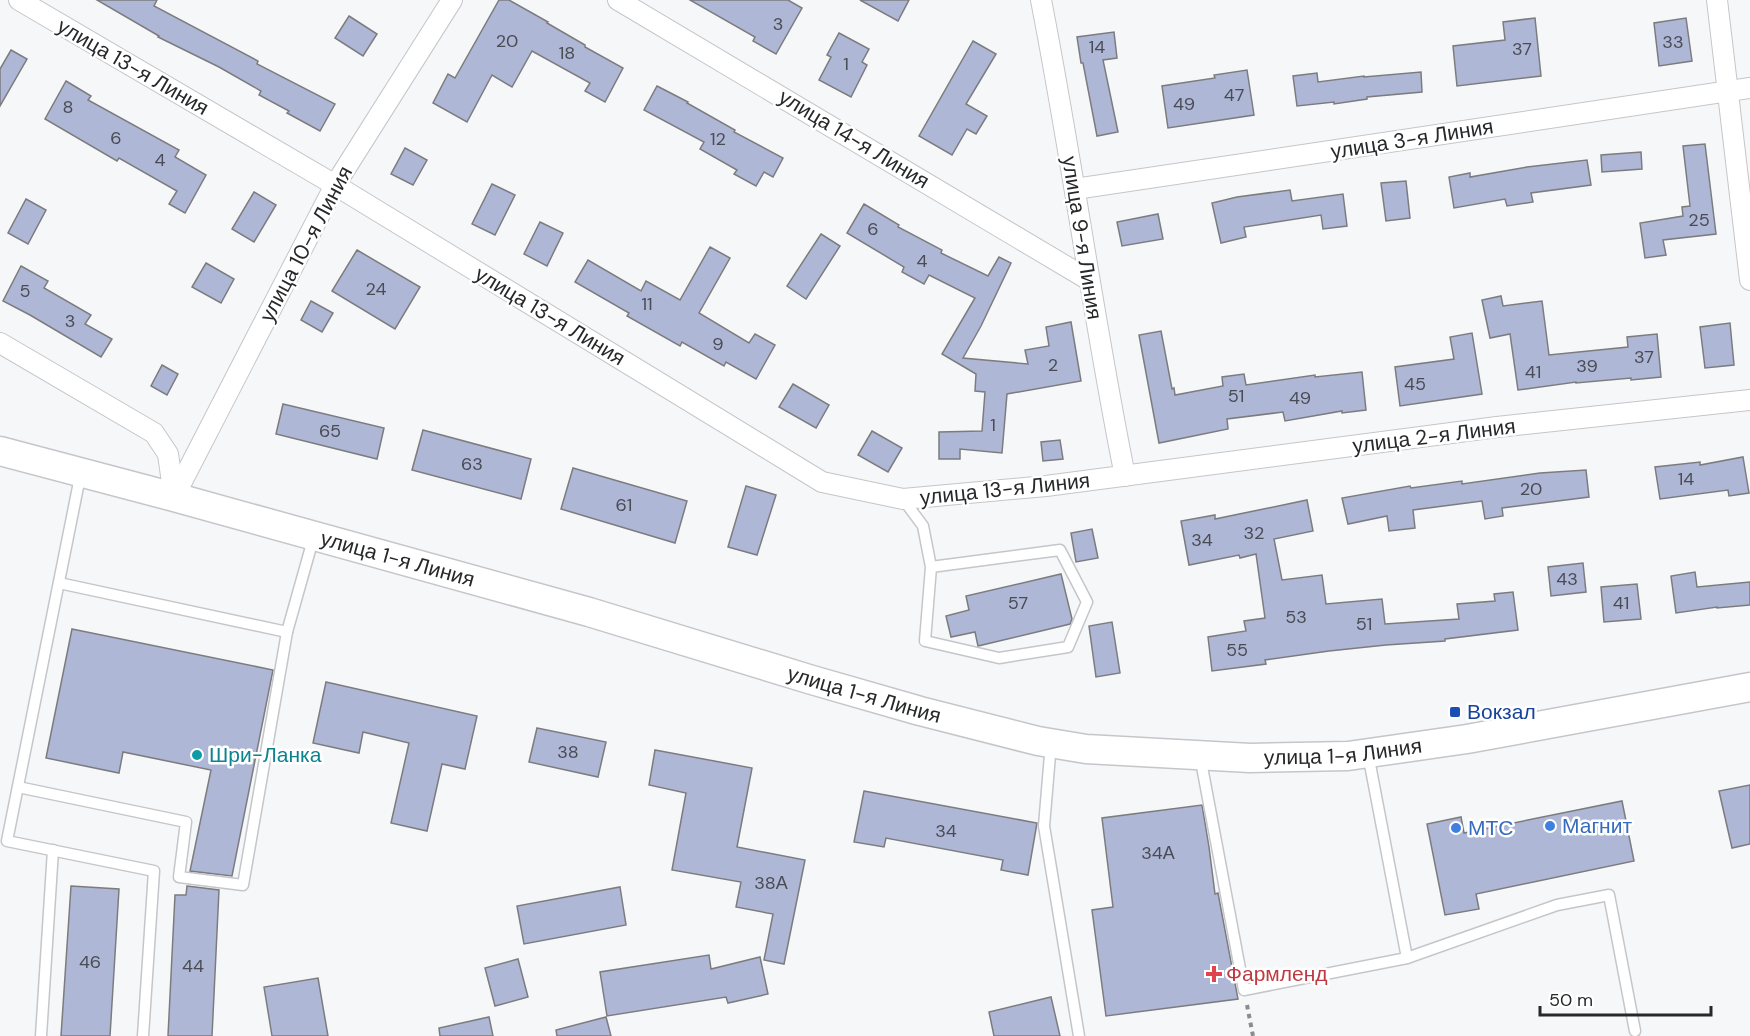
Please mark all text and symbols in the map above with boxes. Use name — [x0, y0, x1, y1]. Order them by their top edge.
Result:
street label: улица 13-я Линия — [52, 12, 214, 122]
house number: 3 — [773, 12, 783, 36]
house number: 20 — [496, 29, 518, 53]
house number: 33 — [1662, 30, 1684, 54]
house number: 14 — [1089, 35, 1105, 59]
house number: 37 — [1512, 37, 1532, 61]
house number: 18 — [559, 41, 575, 65]
house number: 1 — [843, 52, 849, 76]
street label: улица 14-я Линия — [773, 83, 935, 195]
house number: 47 — [1224, 83, 1244, 107]
house number: 49 — [1173, 92, 1195, 116]
house number: 8 — [63, 95, 73, 119]
street label: улица 3-я Линия — [1329, 112, 1495, 166]
house number: 6 — [110, 126, 122, 150]
house number: 12 — [710, 127, 726, 151]
house number: 4 — [155, 148, 166, 172]
street label: улица 9-я Линия — [1055, 154, 1109, 322]
street label: улица 10-я Линия — [253, 161, 359, 327]
house number: 25 — [1688, 208, 1710, 232]
house number: 6 — [867, 217, 879, 241]
house number: 4 — [917, 249, 928, 273]
street label: улица 13-я Линия — [470, 260, 630, 372]
house number: 24 — [366, 277, 387, 301]
house number: 5 — [20, 279, 30, 303]
house number: 11 — [641, 292, 653, 316]
house number: 3 — [65, 309, 75, 333]
house number: 9 — [712, 332, 724, 356]
house number: 37 — [1634, 345, 1654, 369]
house number: 2 — [1048, 353, 1058, 377]
house number: 39 — [1576, 354, 1598, 378]
house number: 41 — [1525, 360, 1541, 384]
house number: 45 — [1404, 372, 1426, 396]
house number: 51 — [1228, 384, 1244, 408]
house number: 49 — [1289, 386, 1311, 410]
street label: улица 2-я Линия — [1351, 412, 1517, 460]
house number: 1 — [990, 413, 996, 437]
house number: 65 — [319, 419, 341, 443]
house number: 63 — [461, 452, 483, 476]
street label: улица 13-я Линия — [919, 466, 1091, 512]
house number: 14 — [1678, 467, 1694, 491]
house number: 20 — [1520, 477, 1542, 501]
house number: 61 — [616, 493, 632, 517]
house number: 32 — [1243, 521, 1265, 545]
street label: улица 1-я Линия — [317, 524, 478, 594]
house number: 34 — [1191, 528, 1213, 552]
house number: 43 — [1556, 567, 1578, 591]
house number: 57 — [1008, 591, 1028, 615]
house number: 41 — [1613, 591, 1629, 615]
house number: 53 — [1285, 605, 1307, 629]
house number: 51 — [1356, 612, 1372, 636]
house number: 55 — [1226, 638, 1248, 662]
street label: улица 1-я Линия — [784, 659, 944, 730]
place label: Вокзал — [1467, 698, 1536, 726]
marker: Вокзал — [1448, 705, 1462, 719]
street label: улица 1-я Линия — [1264, 732, 1424, 772]
house number: 38 — [557, 740, 579, 764]
place label: Шри-Ланка — [209, 741, 322, 769]
marker: Шри-Ланка — [190, 748, 204, 762]
place label: Магнит — [1562, 812, 1632, 840]
place label: МТС — [1468, 814, 1514, 842]
house number: 34 — [935, 819, 957, 843]
marker: Магнит — [1543, 819, 1557, 833]
marker: МТС — [1449, 821, 1463, 835]
house number: 34А — [1141, 841, 1175, 865]
house number: 38А — [754, 871, 788, 895]
house number: 46 — [79, 950, 101, 974]
house number: 44 — [182, 954, 204, 978]
place label: Фармленд — [1226, 960, 1328, 988]
marker: Фармленд — [1207, 967, 1221, 981]
scale bar — [1540, 979, 1711, 1017]
text: 50 m — [1549, 988, 1593, 1012]

